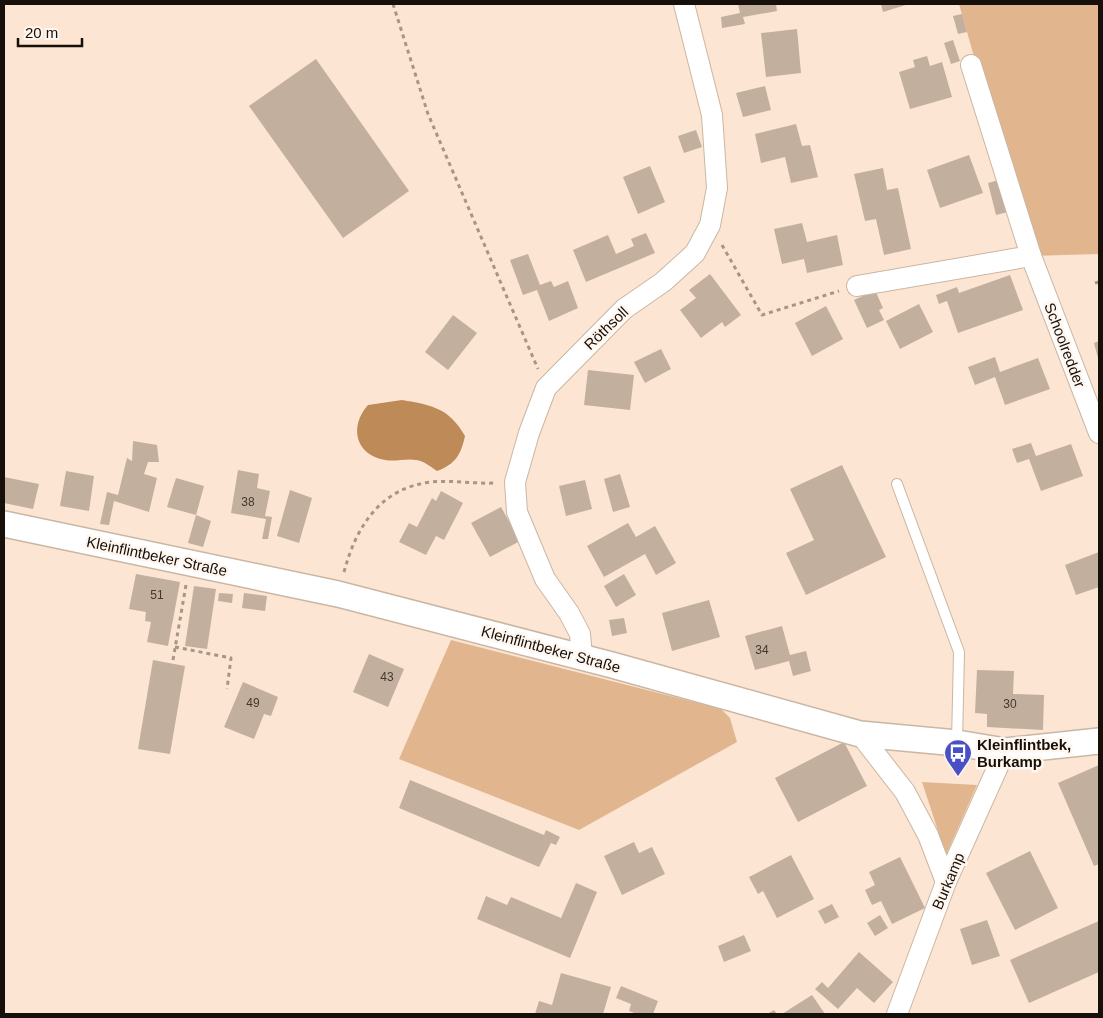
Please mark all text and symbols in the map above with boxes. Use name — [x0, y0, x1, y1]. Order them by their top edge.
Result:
scale bar — [18, 15, 81, 47]
text: 20 m — [25, 24, 58, 41]
street label: Schoolredder — [1041, 300, 1089, 390]
street label: Röthsoll — [581, 303, 631, 353]
house number: 38 — [241, 495, 255, 509]
street label: Kleinflintbeker Straße — [85, 533, 229, 579]
house number: 51 — [150, 588, 164, 602]
street label: Kleinflintbeker Straße — [480, 622, 622, 676]
house number: 34 — [755, 643, 769, 657]
house number: 43 — [380, 670, 394, 684]
house number: 49 — [246, 696, 260, 710]
house number: 30 — [1003, 697, 1017, 711]
place label: Kleinflintbek, Burkamp — [977, 736, 1071, 770]
bus stop icon: Kleinflintbek, Burkamp — [943, 738, 973, 777]
street label: Burkamp — [928, 850, 968, 912]

